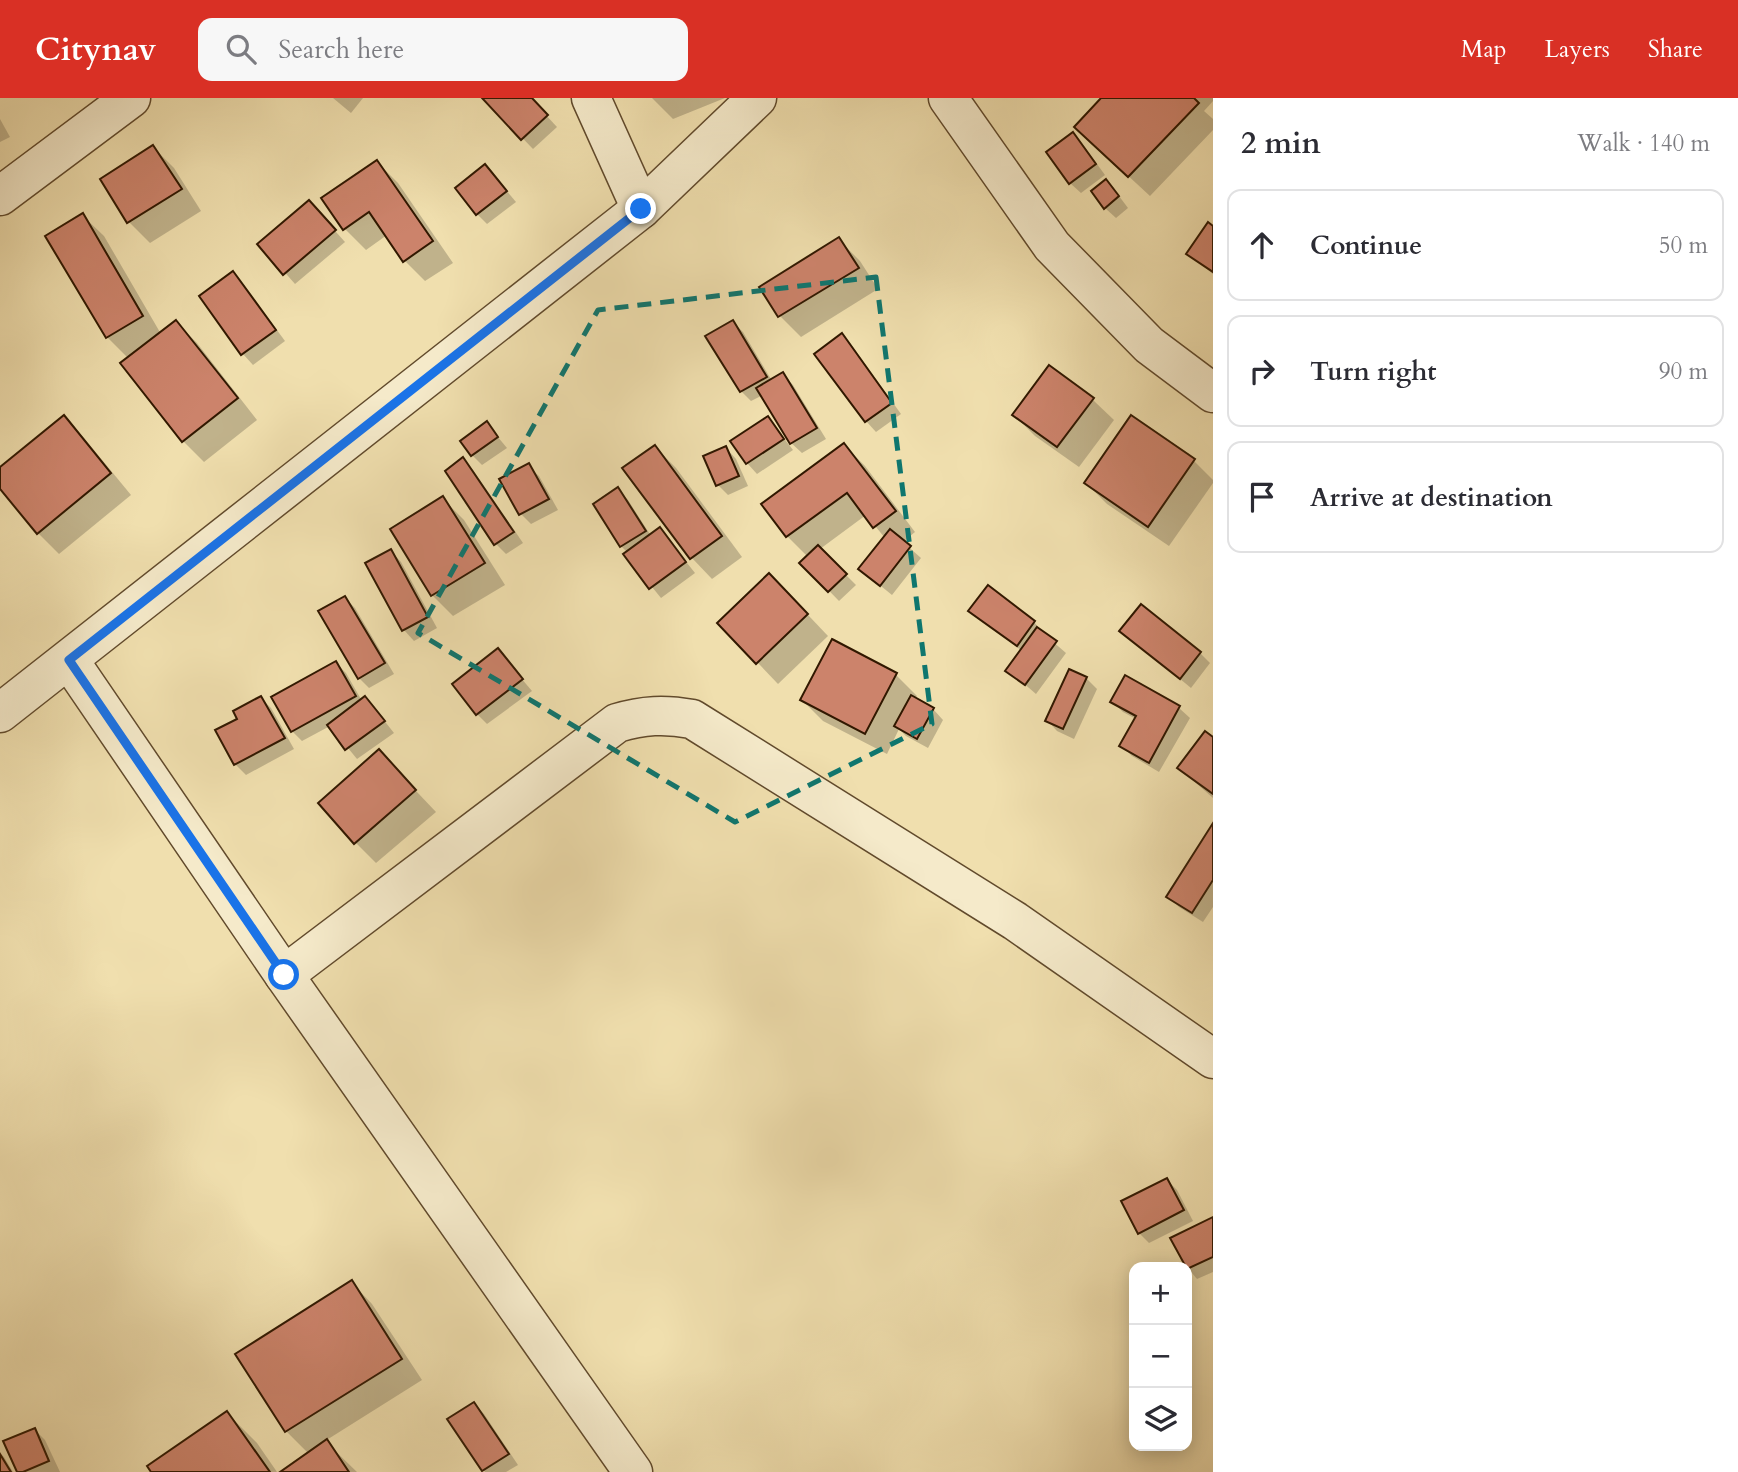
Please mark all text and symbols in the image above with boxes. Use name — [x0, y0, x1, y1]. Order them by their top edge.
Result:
search box — [198, 18, 688, 81]
text: Citynav — [35, 27, 156, 72]
icon: search — [222, 30, 260, 68]
text: Search here — [278, 32, 404, 67]
text: Map — [1461, 33, 1507, 66]
text: Layers — [1545, 33, 1610, 66]
text: Share — [1648, 33, 1703, 66]
text: 2 min — [1241, 123, 1321, 164]
text: Walk · 140 m — [1577, 128, 1710, 159]
route end — [625, 193, 656, 224]
icon: ahead — [1243, 226, 1281, 264]
text: Continue — [1310, 228, 1422, 263]
text: 50 m — [1659, 230, 1708, 261]
icon: right — [1243, 352, 1281, 390]
text: Turn right — [1310, 354, 1437, 389]
text: 90 m — [1659, 356, 1708, 387]
icon: arrive — [1243, 478, 1281, 516]
text: Arrive at destination — [1310, 480, 1553, 515]
route start — [268, 959, 299, 990]
map controls — [1129, 1262, 1192, 1451]
button: + — [1129, 1262, 1192, 1325]
button: − — [1129, 1325, 1192, 1388]
button: layers — [1129, 1388, 1192, 1451]

